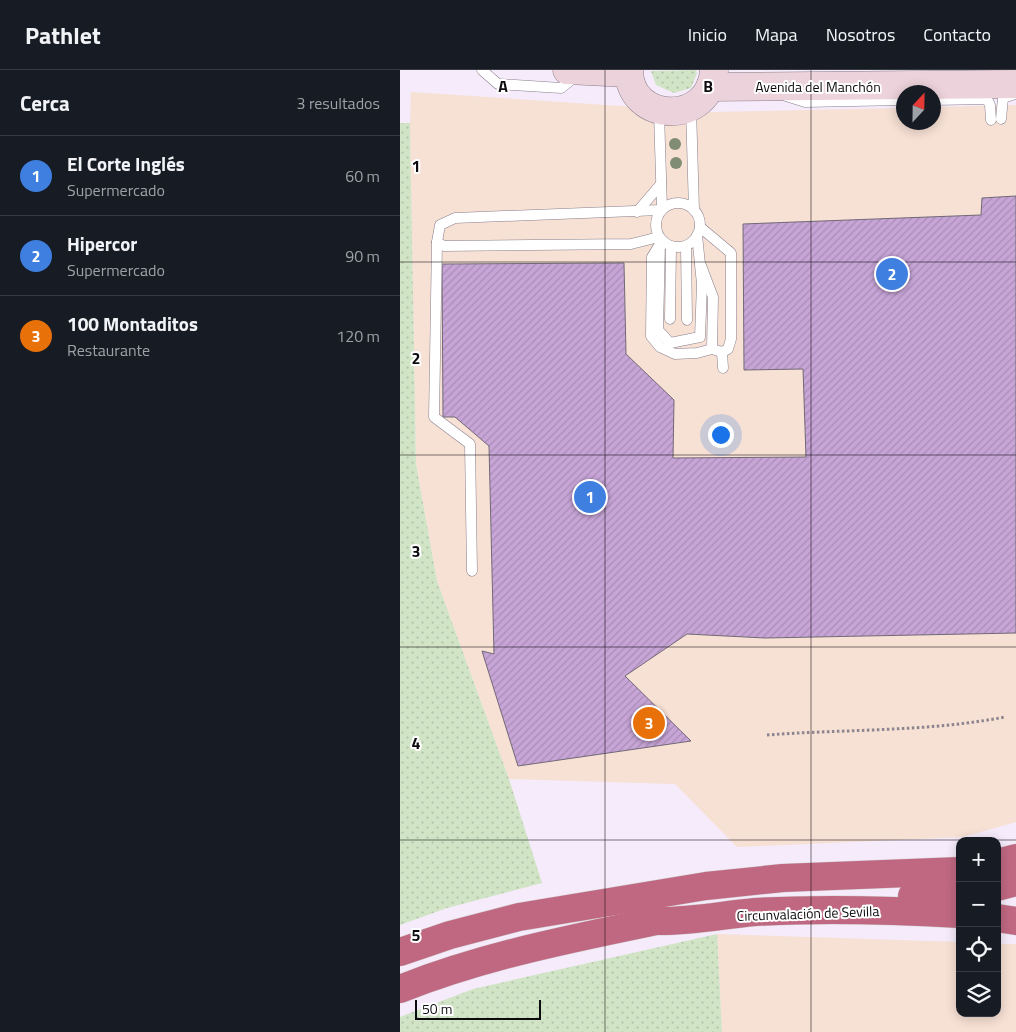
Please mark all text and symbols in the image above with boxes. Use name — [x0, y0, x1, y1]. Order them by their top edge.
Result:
text: Pathlet — [25, 17, 101, 53]
text: Inicio — [688, 21, 727, 48]
text: Mapa — [755, 21, 798, 48]
text: Nosotros — [826, 21, 895, 48]
text: Contacto — [923, 21, 991, 48]
text: A — [498, 74, 508, 98]
text: B — [703, 74, 713, 98]
street label: Avenida del Manchón — [755, 76, 881, 97]
north arrow — [896, 85, 941, 130]
text: Cerca — [20, 87, 70, 119]
text: 3 resultados — [296, 91, 380, 115]
text: El Corte Inglés — [67, 149, 185, 178]
text: 1 — [412, 154, 420, 178]
text: 1 — [32, 164, 40, 188]
text: 60 m — [345, 164, 380, 188]
text: Supermercado — [67, 178, 165, 202]
text: Hipercor — [67, 229, 137, 258]
text: 2 — [32, 244, 40, 268]
text: 90 m — [345, 244, 380, 268]
pin: 2 — [876, 255, 908, 293]
text: Supermercado — [67, 258, 165, 282]
text: 100 Montaditos — [67, 309, 198, 338]
text: 3 — [32, 324, 40, 348]
text: 120 m — [336, 324, 380, 348]
text: Restaurante — [67, 338, 150, 362]
text: 2 — [412, 346, 420, 370]
your location — [708, 422, 734, 448]
pin: 1 — [574, 478, 606, 516]
text: 3 — [412, 539, 420, 563]
pin: 3 — [633, 704, 665, 742]
text: 4 — [412, 731, 421, 755]
map controls — [956, 837, 1001, 1017]
button: + — [956, 837, 1001, 882]
button: − — [956, 882, 1001, 927]
street label: Circunvalación de Sevilla — [736, 900, 880, 926]
text: 5 — [412, 923, 421, 947]
button: locate — [956, 927, 1001, 972]
button: layers — [956, 972, 1001, 1017]
scale bar — [415, 997, 541, 1020]
text: 50 m — [422, 998, 452, 1019]

